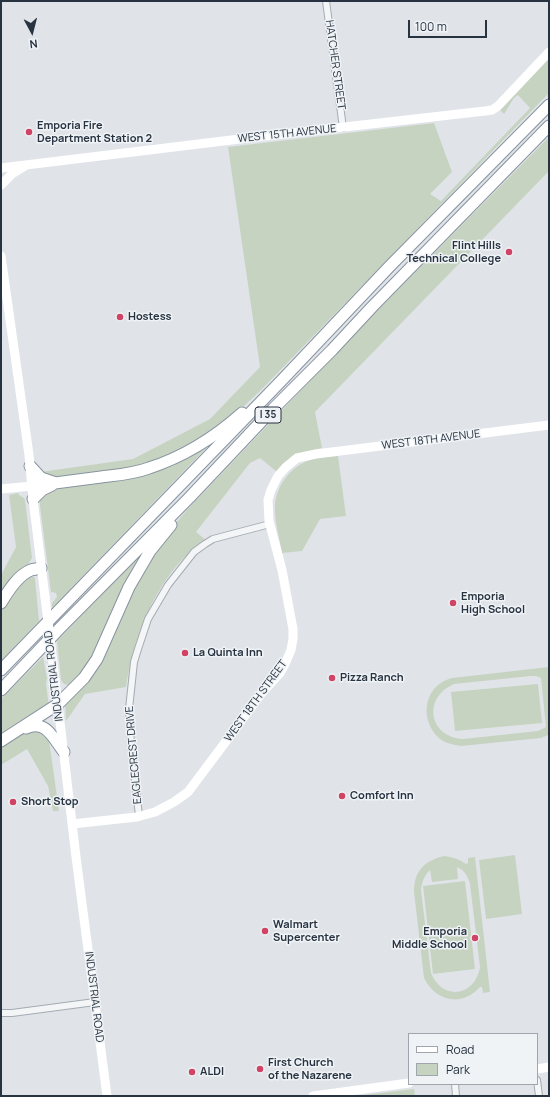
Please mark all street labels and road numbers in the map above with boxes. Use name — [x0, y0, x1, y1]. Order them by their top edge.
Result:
street label: HATCHER STREET — [322, 19, 348, 111]
street label: WEST 15TH AVENUE — [237, 122, 337, 146]
road number: I 35 — [255, 407, 281, 423]
street label: WEST 18TH AVENUE — [381, 427, 481, 453]
street label: INDUSTRIAL ROAD — [42, 630, 66, 722]
street label: WEST 18TH STREET — [222, 657, 290, 745]
street label: EAGLECREST DRIVE — [123, 705, 145, 805]
street label: INDUSTRIAL ROAD — [82, 951, 106, 1043]

